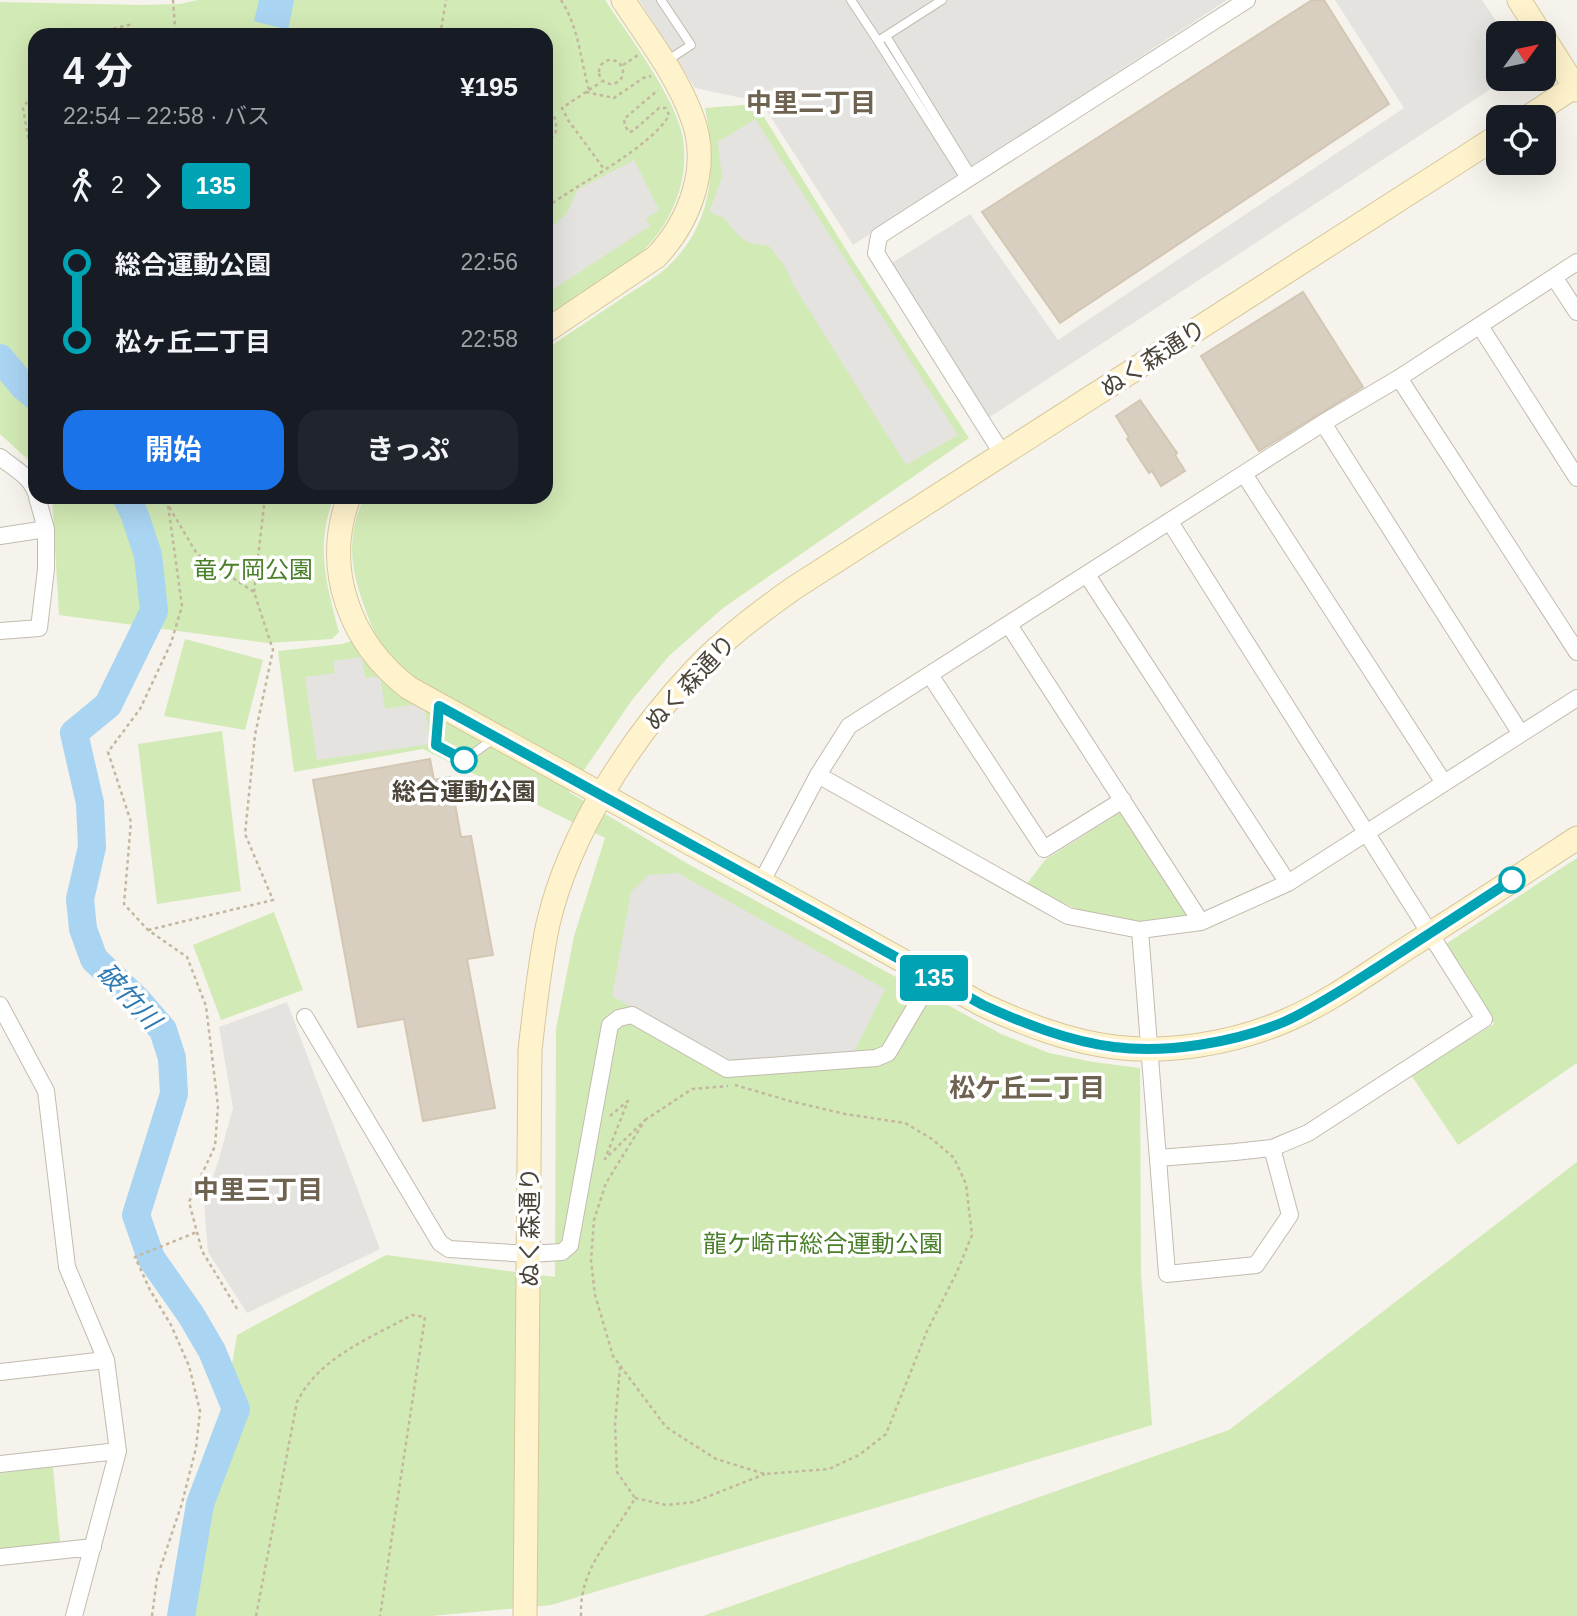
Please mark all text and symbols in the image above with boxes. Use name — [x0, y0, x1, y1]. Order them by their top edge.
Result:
north arrow — [1486, 21, 1556, 91]
map controls — [1486, 21, 1556, 175]
text: 4 分 — [63, 50, 133, 92]
text: ¥195 — [460, 72, 518, 102]
district label: 中里二丁目 — [746, 88, 876, 118]
text: 22:54 – 22:58 · バス — [63, 103, 270, 129]
button: locate — [1486, 105, 1556, 175]
icon: walk — [63, 167, 101, 205]
icon: forward — [134, 167, 172, 205]
text: 2 — [111, 172, 124, 198]
text: 135 — [196, 172, 236, 199]
text: 22:56 — [460, 249, 518, 275]
text: 総合運動公園 — [115, 250, 271, 280]
street label: ぬく森通り — [1095, 314, 1211, 402]
text: 22:58 — [460, 326, 518, 352]
text: 松ヶ丘二丁目 — [115, 327, 271, 357]
button: 開始 — [63, 410, 284, 490]
button: きっぷ — [298, 410, 518, 490]
park label: 竜ケ岡公園 — [193, 556, 313, 583]
street label: ぬく森通り — [639, 629, 741, 735]
marker: 総合運動公園 — [451, 747, 477, 773]
place label: 総合運動公園 — [392, 778, 536, 805]
unlabelled marker — [1499, 867, 1525, 893]
line badge: 135 — [894, 955, 974, 1001]
water label: 破竹川 — [91, 957, 169, 1037]
text: 135 — [914, 964, 954, 991]
district label: 松ケ丘二丁目 — [949, 1073, 1105, 1103]
street label: ぬく森通り — [516, 1167, 543, 1287]
district label: 中里三丁目 — [193, 1175, 323, 1205]
park label: 龍ケ崎市総合運動公園 — [703, 1230, 943, 1257]

